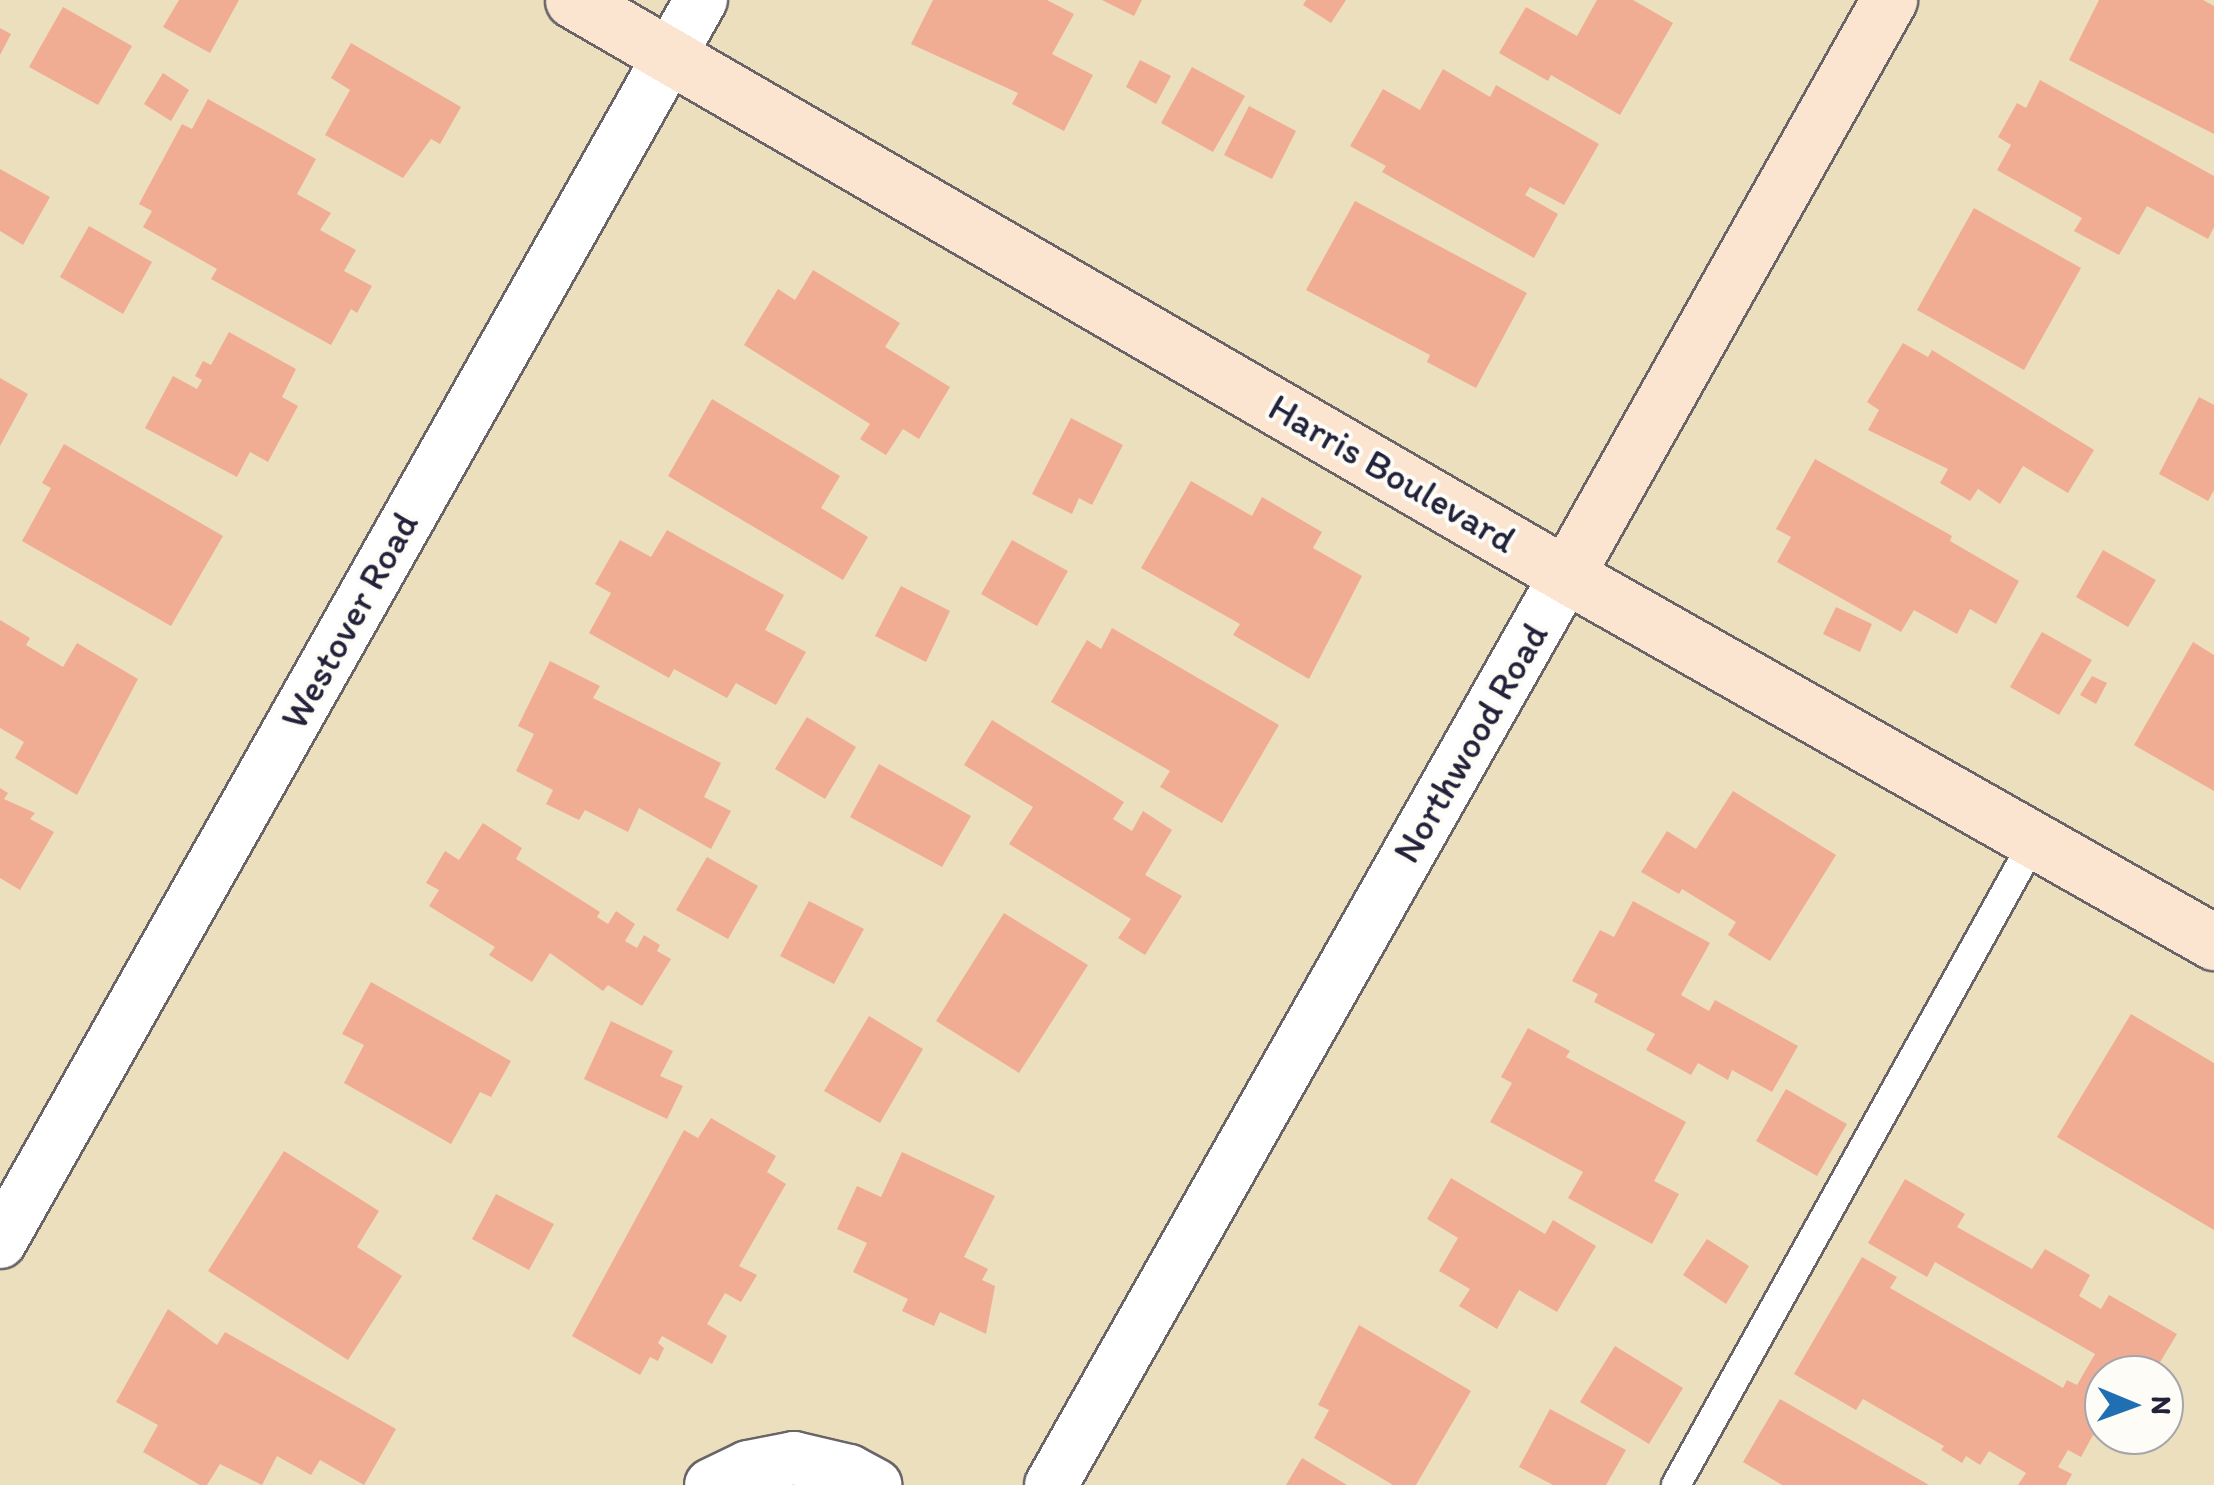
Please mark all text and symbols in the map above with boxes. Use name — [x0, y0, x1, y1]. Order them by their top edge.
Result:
street label: Harris Boulevard — [1260, 385, 1524, 563]
street label: Westover Road — [272, 504, 428, 738]
street label: Northwood Road — [1384, 615, 1558, 871]
north arrow — [2084, 1355, 2184, 1455]
text: N — [2145, 1396, 2179, 1415]

